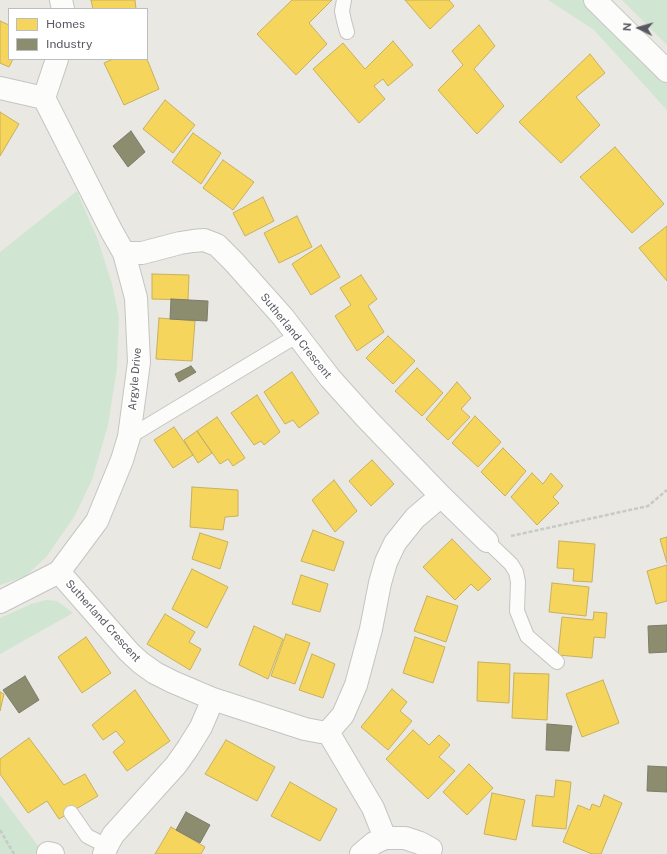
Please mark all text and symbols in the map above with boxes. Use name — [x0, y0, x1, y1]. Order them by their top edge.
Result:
legend — [8, 8, 148, 60]
north arrow — [619, 8, 659, 48]
text: Homes — [46, 17, 85, 31]
text: N — [621, 22, 633, 32]
text: Industry — [46, 37, 92, 51]
street label: Sutherland Crescent — [258, 291, 334, 381]
street label: Argyle Drive — [126, 347, 144, 411]
street label: Sutherland Crescent — [63, 577, 143, 665]

